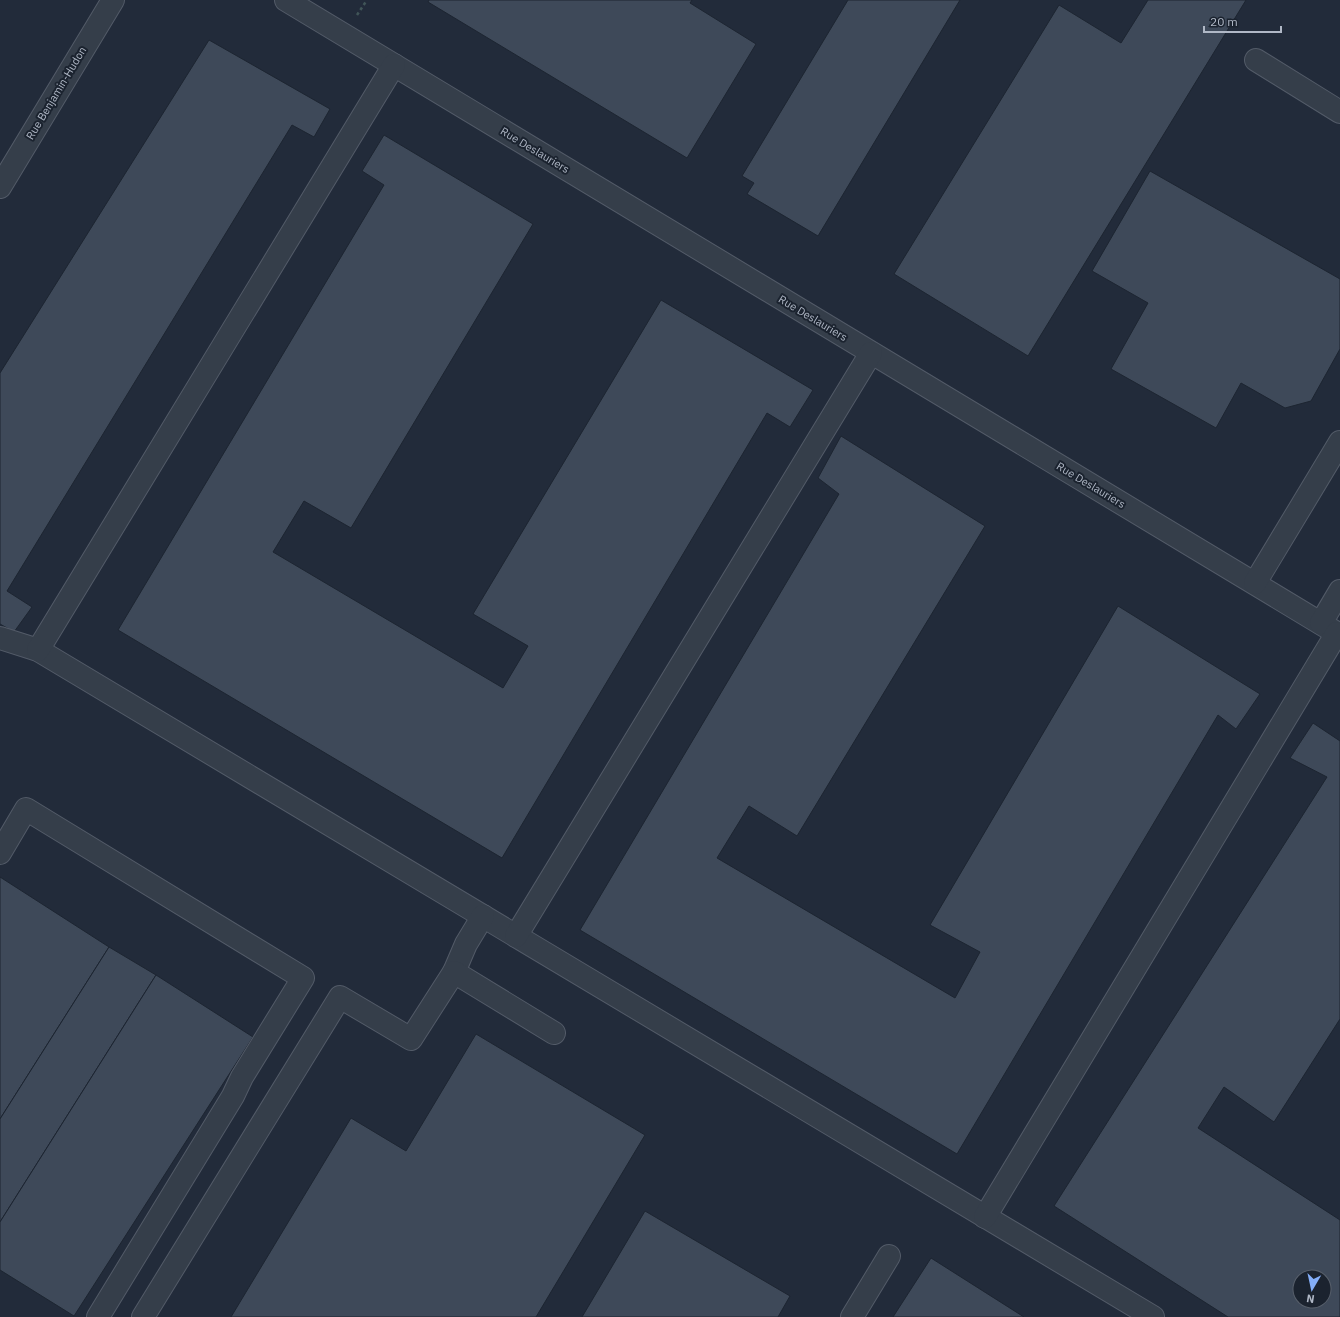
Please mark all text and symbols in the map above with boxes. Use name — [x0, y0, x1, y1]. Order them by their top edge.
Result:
scale bar — [1204, 8, 1281, 34]
text: 20 m — [1210, 14, 1238, 29]
street label: Rue Benjamin-Hudon — [23, 44, 89, 142]
street label: Rue Deslauriers — [498, 124, 572, 176]
street label: Rue Deslauriers — [776, 292, 850, 344]
street label: Rue Deslauriers — [1054, 459, 1128, 511]
north arrow — [1292, 1269, 1332, 1309]
text: N — [1305, 1291, 1315, 1306]

